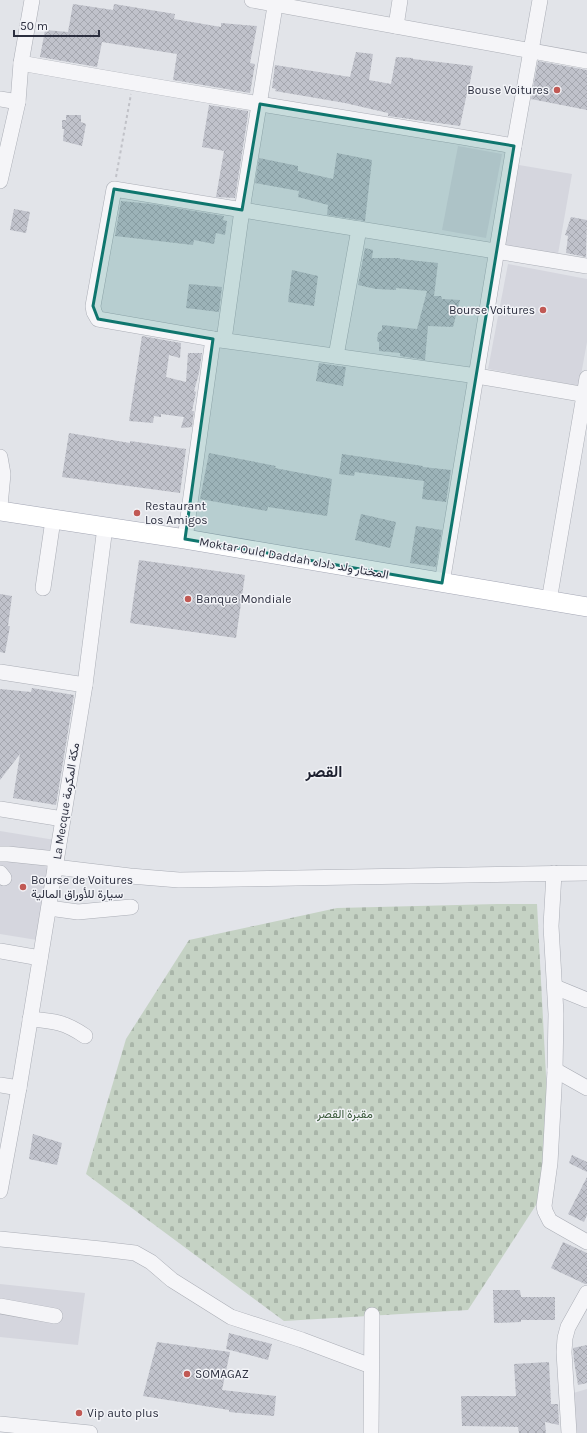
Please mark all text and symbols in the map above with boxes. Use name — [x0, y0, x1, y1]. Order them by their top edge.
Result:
scale bar — [14, 12, 99, 38]
text: 50 m — [20, 19, 48, 33]
place label: Bouse Voitures — [467, 83, 549, 97]
marker: Bouse Voitures — [552, 85, 562, 95]
place label: Bourse Voitures — [449, 303, 535, 317]
marker: Bourse Voitures — [538, 305, 548, 315]
place label: Restaurant Los Amigos — [145, 499, 208, 527]
marker: Restaurant Los Amigos — [132, 508, 142, 518]
street label: Moktar Ould Daddah المختار ولد داداه — [198, 534, 390, 583]
place label: Banque Mondiale — [196, 592, 291, 606]
marker: Banque Mondiale — [183, 594, 193, 604]
street label: La Mecque مكة المكرمة — [50, 742, 83, 861]
district label: القصر — [304, 762, 343, 782]
place label: Bourse de Voitures سيارة للأوراق المالية — [31, 873, 133, 902]
marker: Bourse de Voitures سيارة للأوراق المالية — [18, 882, 28, 892]
park label: مقبرة القصر — [316, 1107, 373, 1122]
place label: SOMAGAZ — [195, 1367, 249, 1381]
marker: SOMAGAZ — [182, 1369, 192, 1379]
place label: Vip auto plus — [87, 1406, 159, 1420]
marker: Vip auto plus — [74, 1408, 84, 1418]

